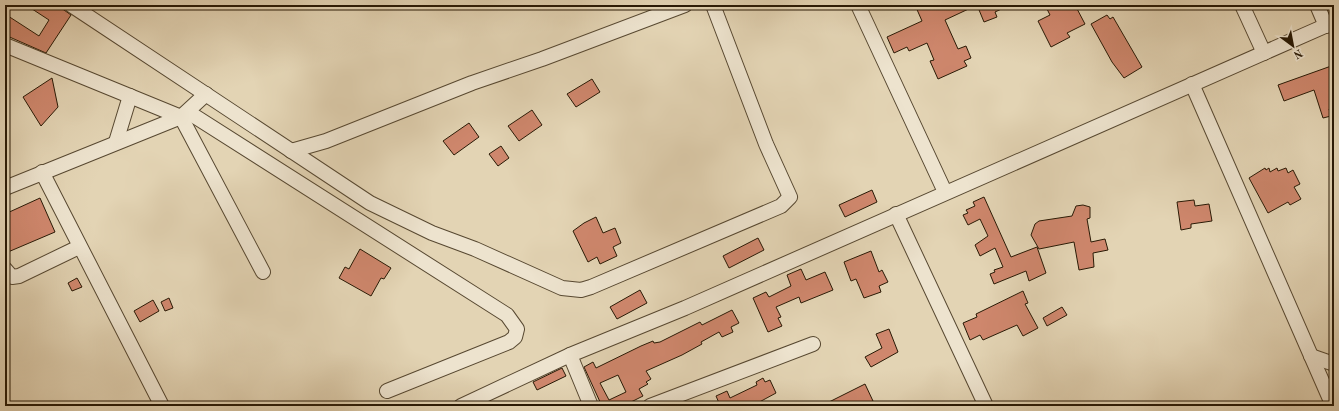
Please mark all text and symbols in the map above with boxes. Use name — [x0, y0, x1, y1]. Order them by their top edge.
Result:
north arrow — [1273, 26, 1313, 66]
text: N — [1291, 46, 1304, 60]

